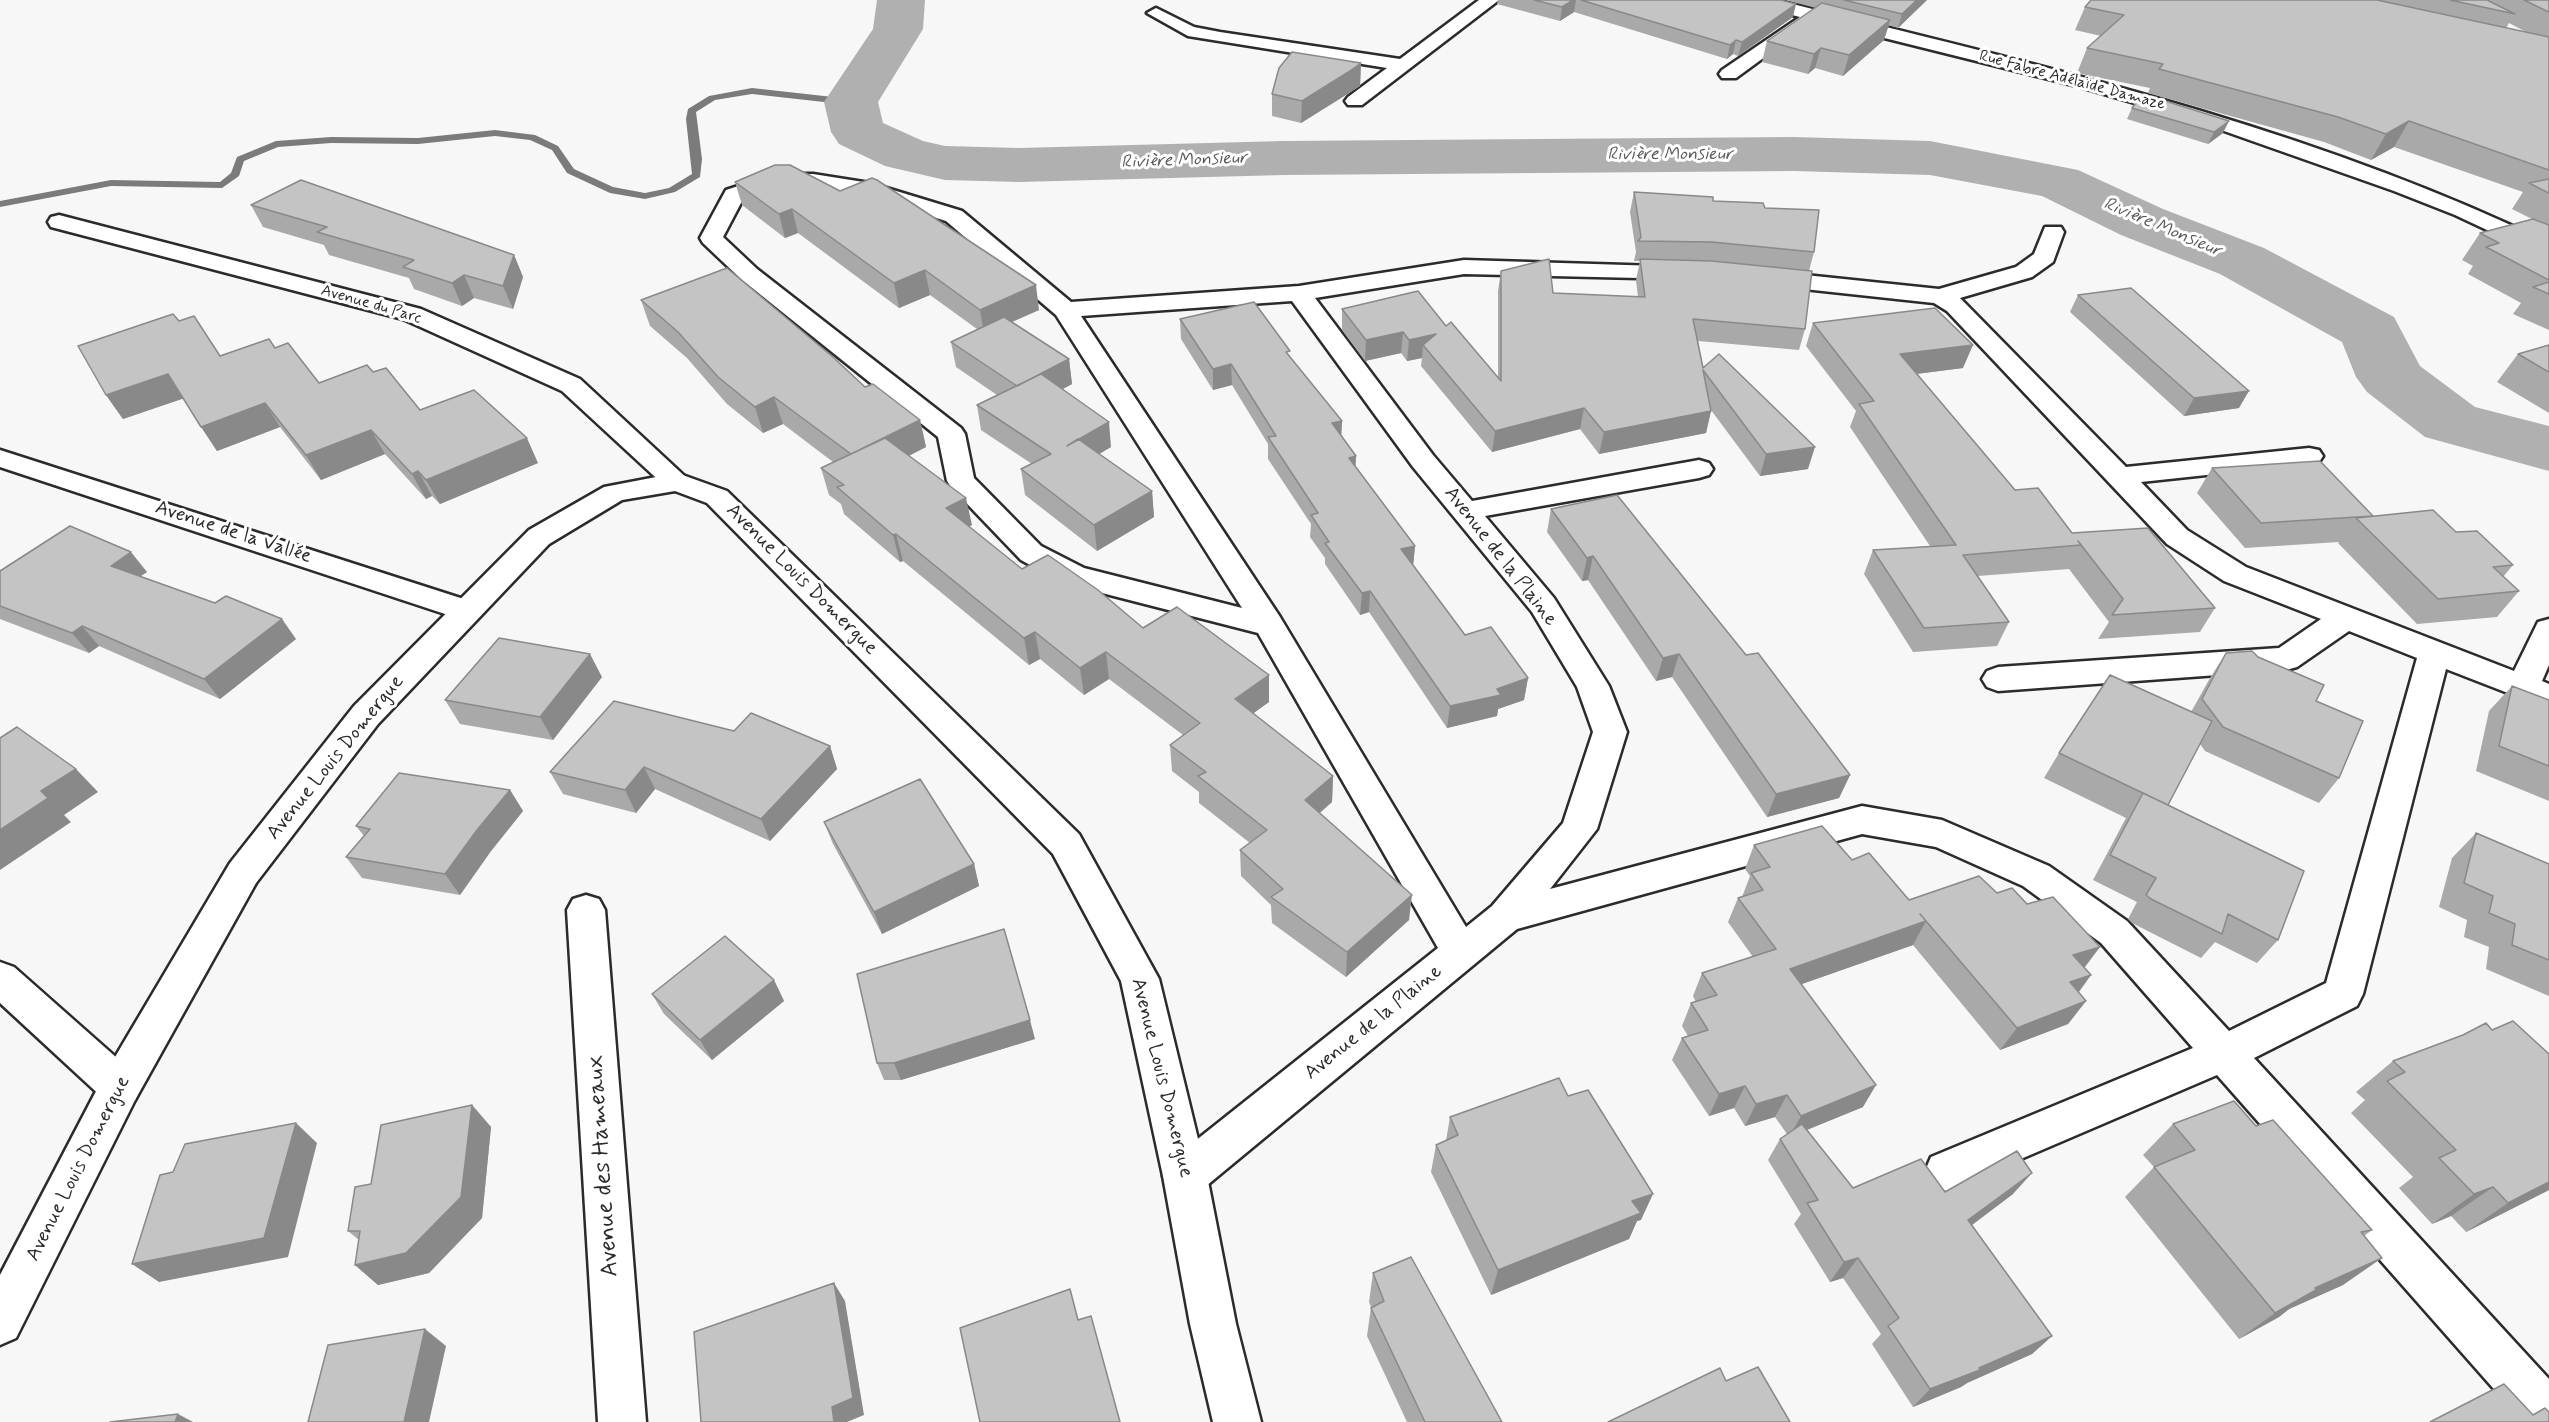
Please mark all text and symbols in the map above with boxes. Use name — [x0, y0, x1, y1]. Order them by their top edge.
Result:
street label: Rue Fabre Adélaïde Damaze — [1977, 47, 2167, 115]
water label: Rivière Monsieur — [1607, 144, 1733, 166]
water label: Rivière Monsieur — [1121, 148, 1247, 174]
water label: Rivière Monsieur — [2100, 193, 2224, 263]
street label: Avenue du Parc — [319, 282, 423, 328]
street label: Avenue de la Plaine — [1438, 483, 1562, 631]
street label: Avenue de la Vallée — [152, 496, 314, 570]
street label: Avenue Louis Domergue — [720, 499, 882, 661]
street label: Avenue Louis Domergue — [262, 671, 410, 845]
street label: Avenue de la Plaine — [1300, 960, 1448, 1086]
street label: Avenue Louis Domergue — [1125, 976, 1197, 1180]
street label: Avenue des Hameaux — [582, 1054, 626, 1278]
street label: Avenue Louis Domergue — [22, 1072, 136, 1266]

